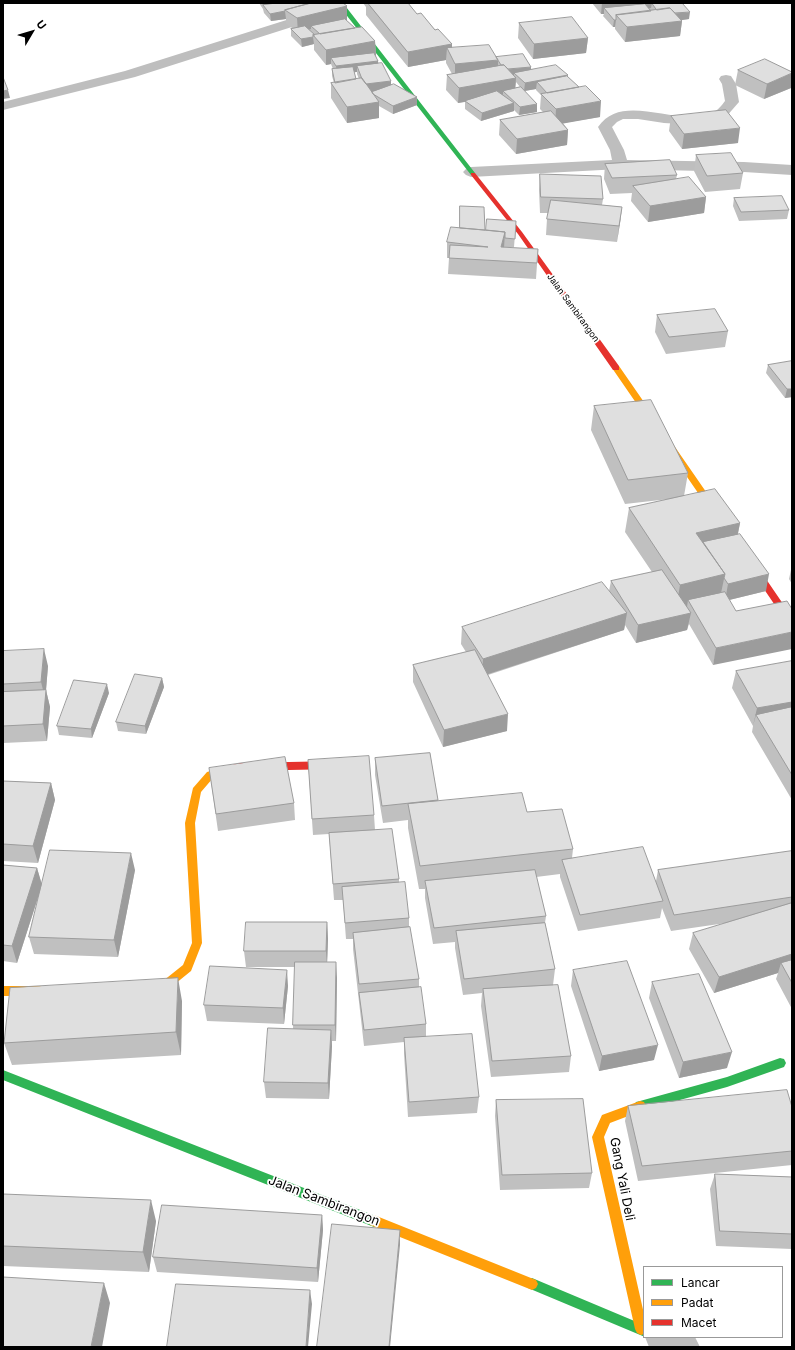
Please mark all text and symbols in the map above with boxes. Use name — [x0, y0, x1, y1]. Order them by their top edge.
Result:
north arrow — [12, 12, 52, 52]
text: U — [33, 17, 49, 32]
street label: Jalan Sambirangon — [545, 272, 601, 344]
street label: Gang Yali Deli — [606, 1136, 638, 1222]
street label: Jalan Sambirangon — [266, 1173, 382, 1229]
legend — [643, 1266, 783, 1338]
text: Lancar — [681, 1275, 720, 1290]
text: Padat — [681, 1295, 713, 1310]
text: Macet — [681, 1315, 716, 1330]

